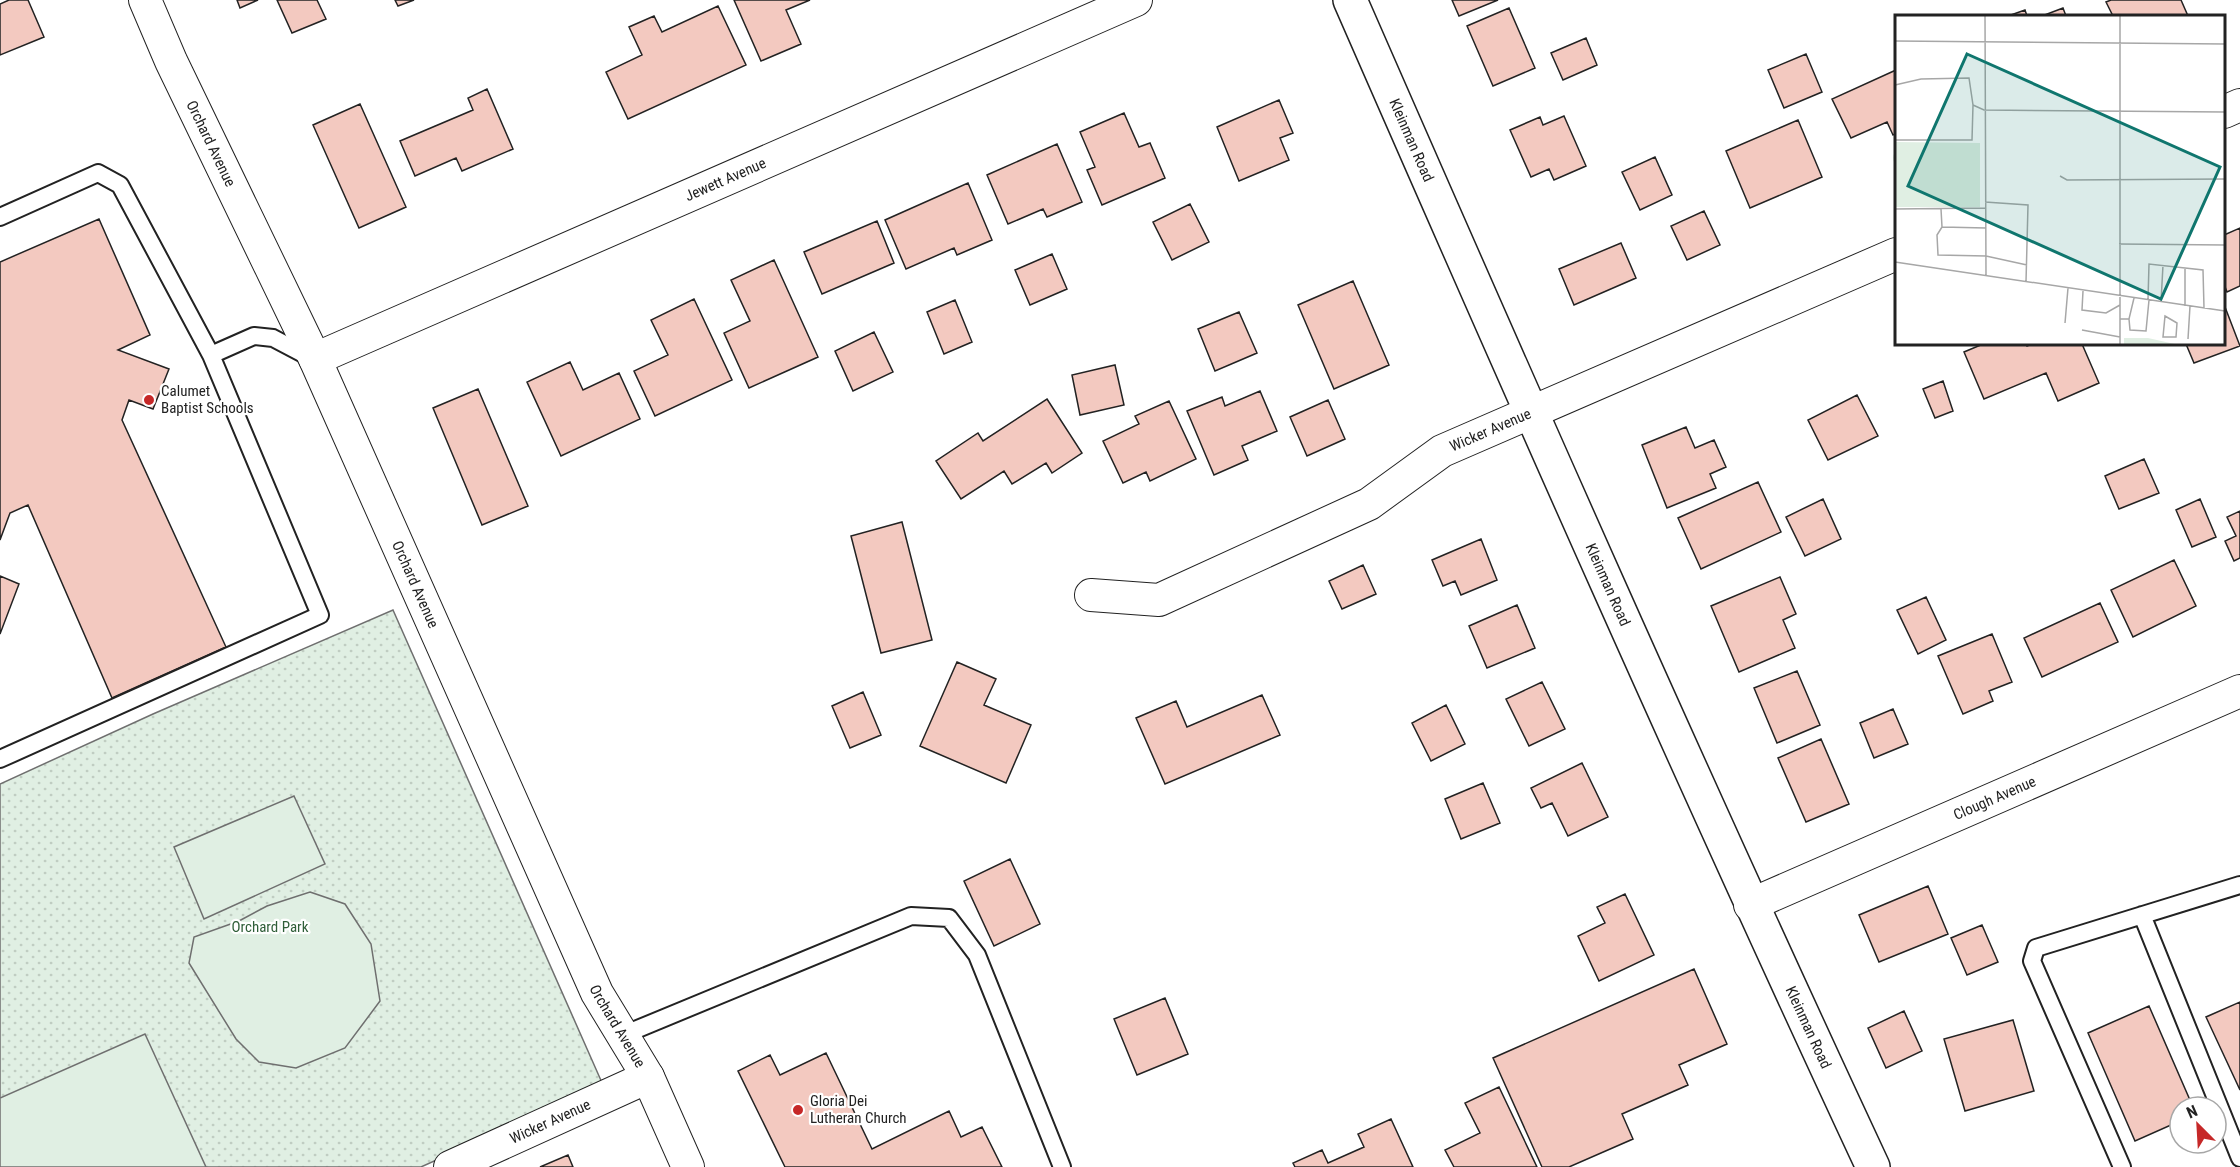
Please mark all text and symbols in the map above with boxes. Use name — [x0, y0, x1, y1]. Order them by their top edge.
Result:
inset map — [1895, 15, 2225, 345]
street label: Kleinman Road — [1385, 96, 1437, 184]
street label: Orchard Avenue — [182, 98, 239, 190]
street label: Jewett Avenue — [682, 154, 769, 205]
place label: Calumet Baptist Schools — [161, 382, 254, 417]
marker: Calumet Baptist Schools — [142, 393, 156, 407]
street label: Wicker Avenue — [1447, 405, 1534, 456]
street label: Orchard Avenue — [388, 538, 442, 631]
street label: Kleinman Road — [1582, 541, 1634, 629]
street label: Clough Avenue — [1951, 772, 2039, 824]
park label: Orchard Park — [232, 918, 309, 936]
street label: Orchard Avenue — [586, 982, 649, 1071]
street label: Kleinman Road — [1782, 983, 1835, 1071]
place label: Gloria Dei Lutheran Church — [810, 1092, 907, 1127]
street label: Wicker Avenue — [507, 1095, 593, 1148]
north arrow — [2168, 1095, 2228, 1155]
text: N — [2184, 1101, 2200, 1122]
marker: Gloria Dei Lutheran Church — [791, 1103, 805, 1117]

